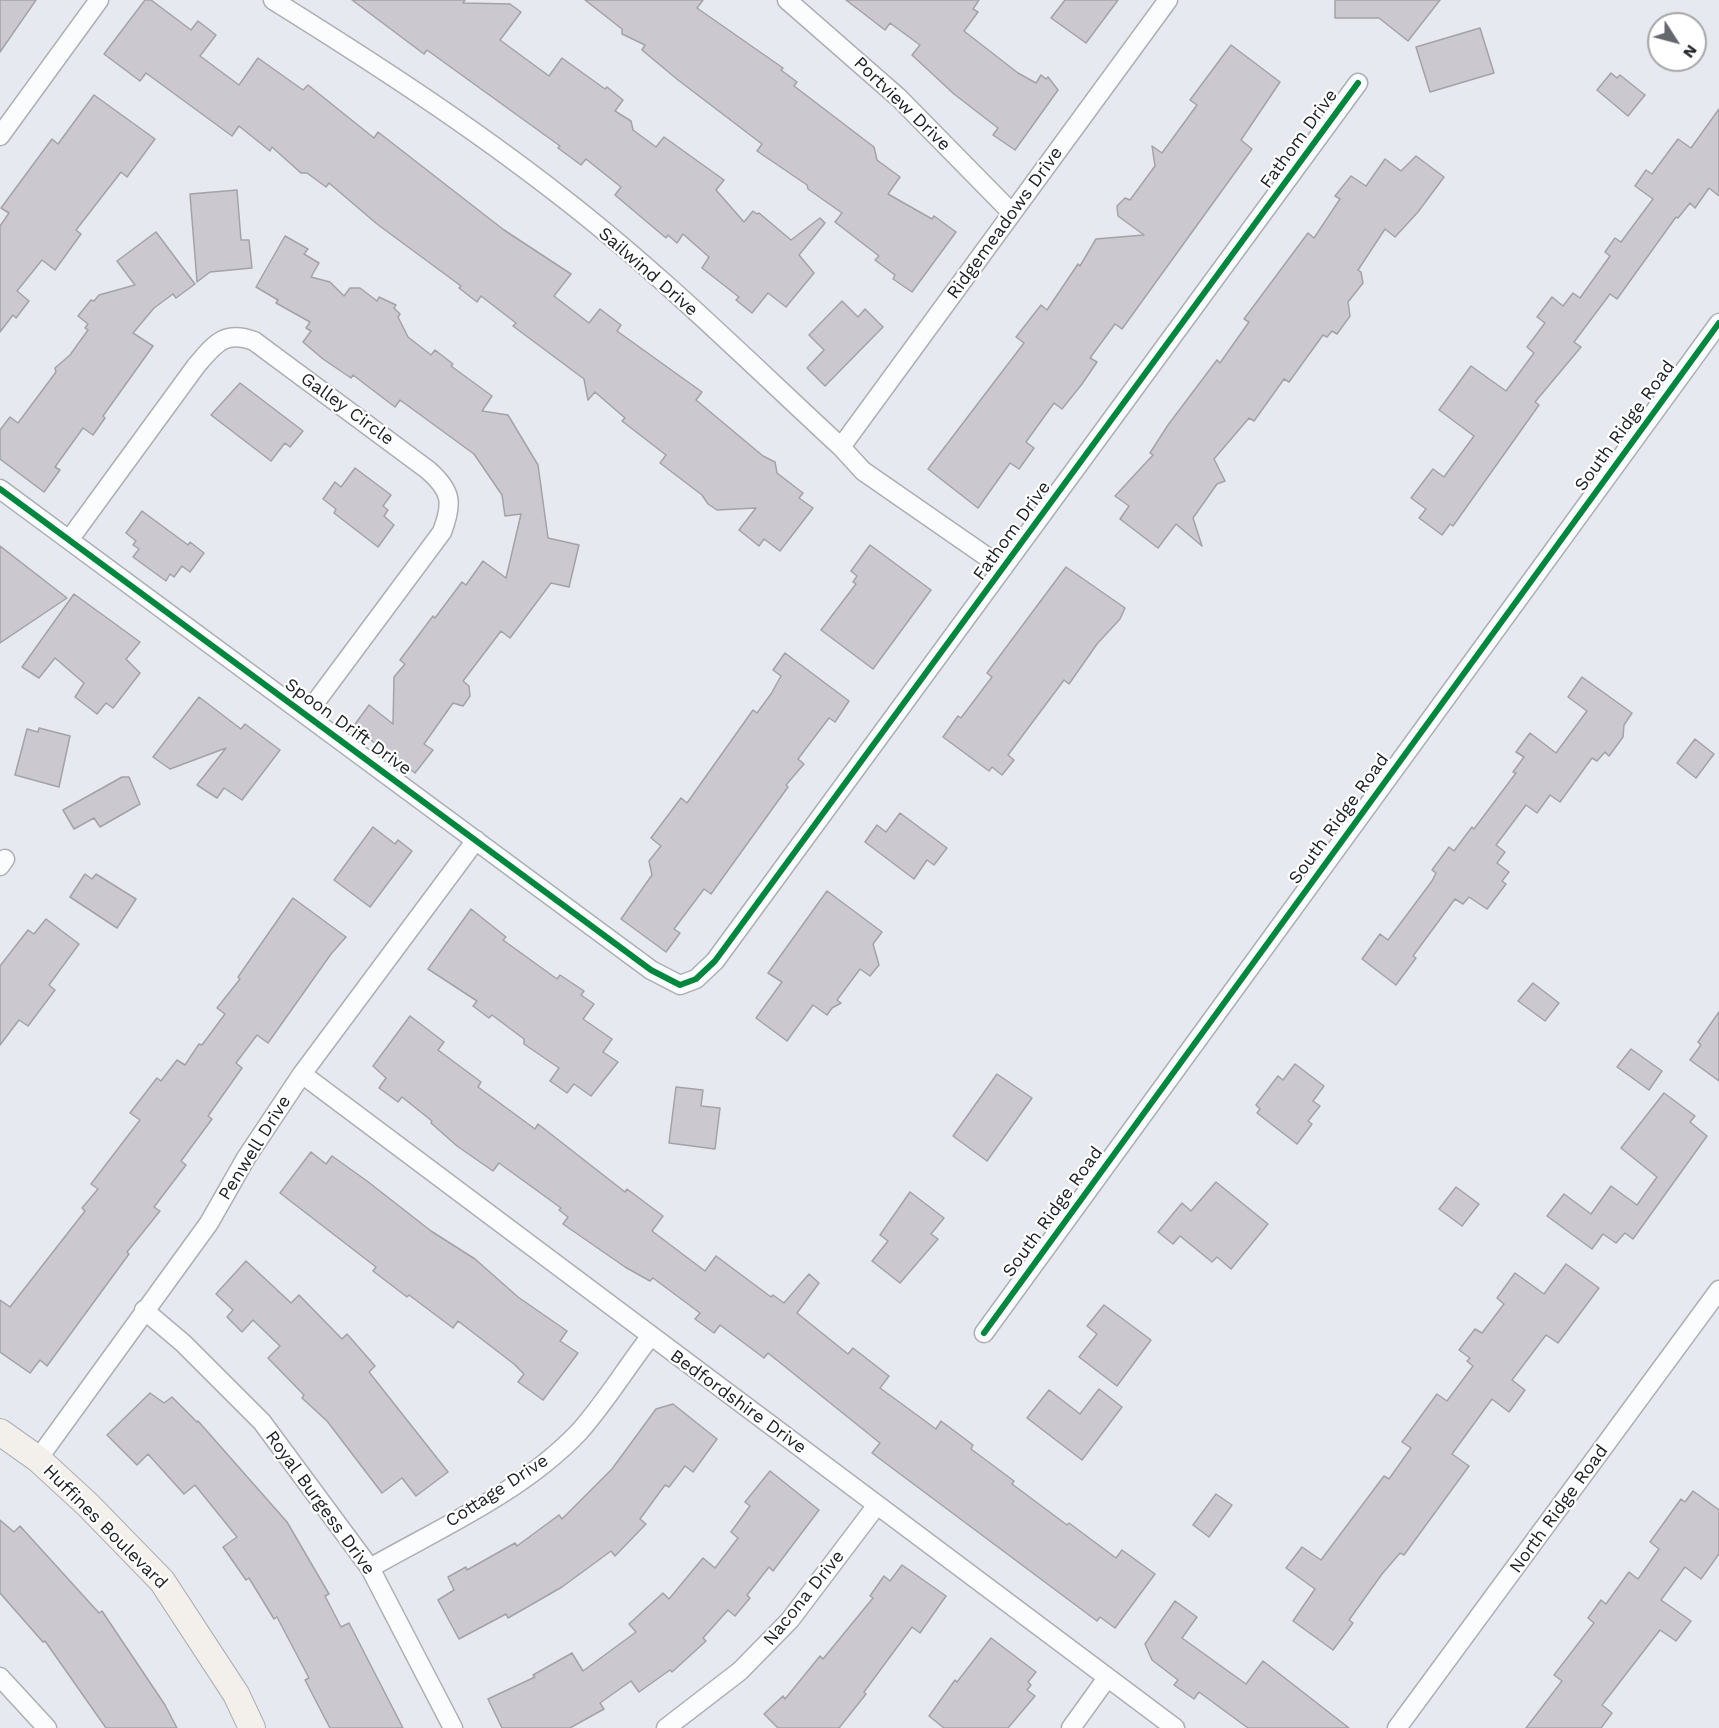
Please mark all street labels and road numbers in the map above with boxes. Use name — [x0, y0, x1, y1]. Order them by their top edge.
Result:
street label: Portview Drive — [849, 52, 955, 156]
street label: Fathom Drive — [1256, 85, 1342, 193]
street label: Ridgemeadows Drive — [943, 143, 1067, 303]
street label: Sailwind Drive — [594, 223, 702, 321]
street label: South Ridge Road — [1570, 356, 1680, 496]
street label: Galley Circle — [296, 368, 398, 450]
street label: Fathom Drive — [969, 477, 1055, 585]
street label: Spoon Drift Drive — [280, 674, 416, 780]
street label: South Ridge Road — [1284, 749, 1394, 889]
street label: Penwell Drive — [214, 1092, 296, 1204]
street label: South Ridge Road — [998, 1142, 1108, 1282]
street label: Bedfordshire Drive — [666, 1345, 810, 1459]
street label: Royal Burgess Drive — [261, 1427, 379, 1579]
street label: North Ridge Road — [1505, 1441, 1613, 1577]
street label: Cottage Drive — [442, 1450, 552, 1532]
street label: Huffines Boulevard — [38, 1460, 172, 1594]
street label: Nacona Drive — [759, 1546, 849, 1650]

